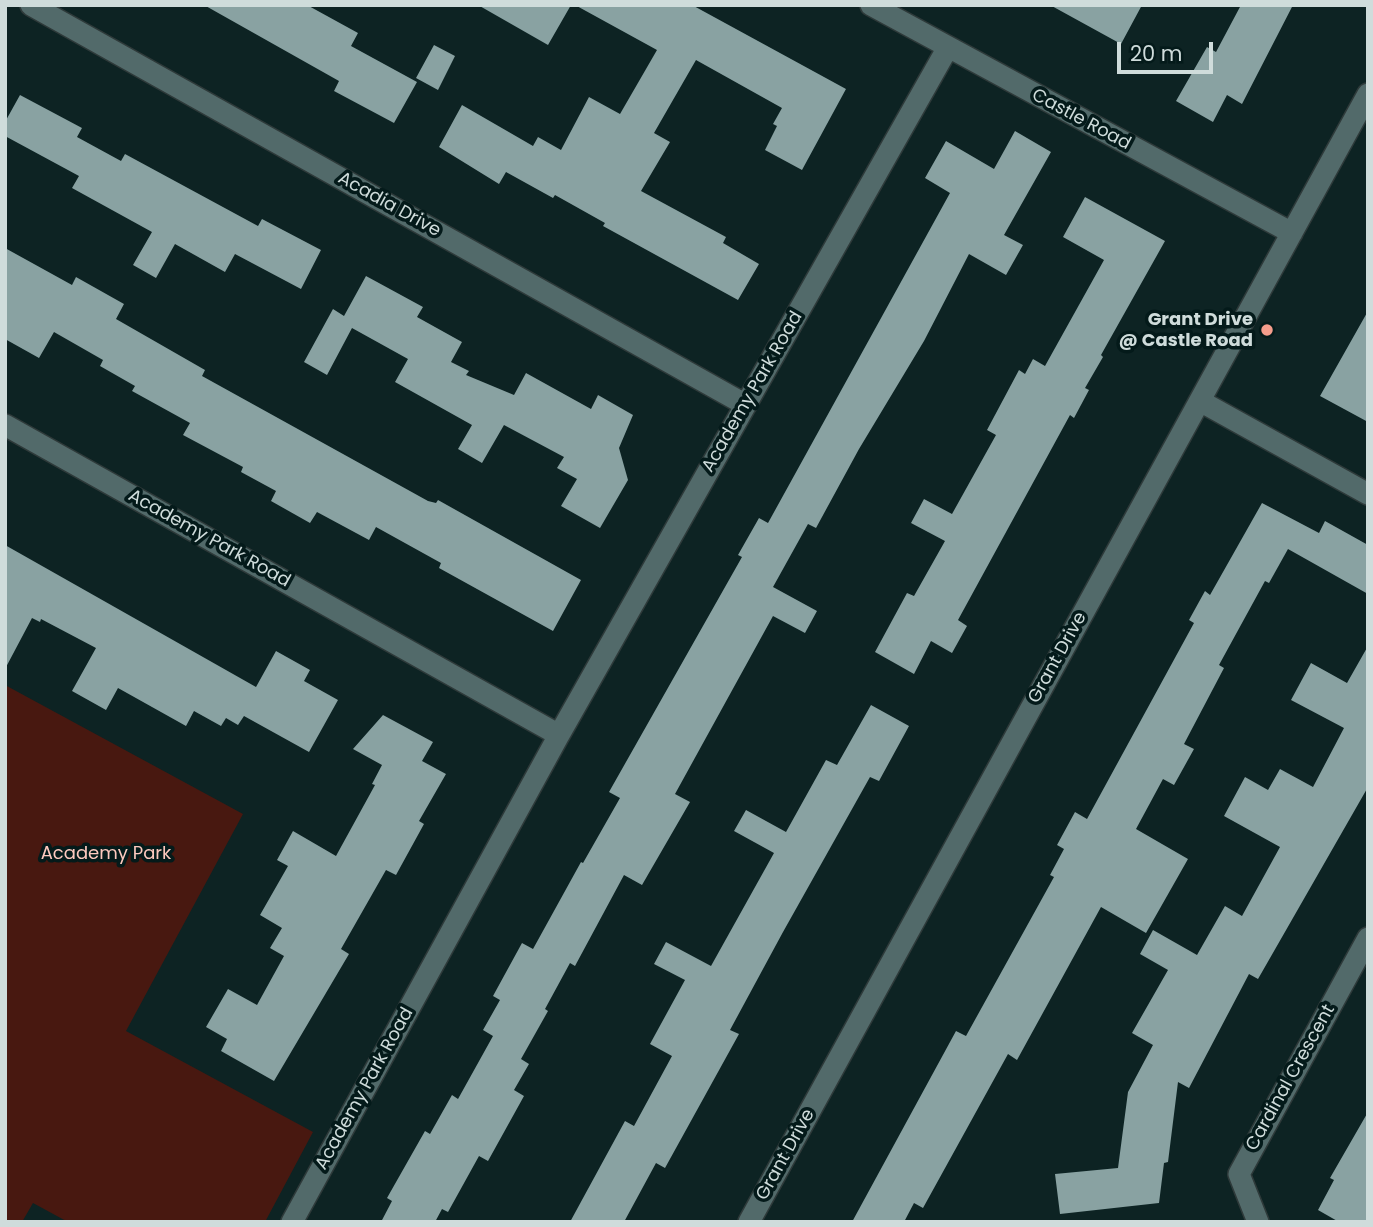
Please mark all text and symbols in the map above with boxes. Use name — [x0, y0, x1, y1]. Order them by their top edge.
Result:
scale bar — [1121, 28, 1217, 72]
text: 20 m — [1130, 39, 1183, 68]
street label: Castle Road — [1028, 85, 1134, 155]
street label: Acadia Drive — [334, 168, 444, 242]
street label: Academy Park Road — [698, 308, 808, 476]
place label: Grant Drive @ Castle Road — [1119, 309, 1253, 352]
marker: Grant Drive @ Castle Road — [1259, 322, 1275, 338]
street label: Academy Park Road — [124, 485, 294, 593]
street label: Grant Drive — [1024, 609, 1092, 707]
park label: Academy Park — [41, 843, 171, 865]
street label: Cardinal Crescent — [1242, 1001, 1340, 1155]
street label: Academy Park Road — [311, 1004, 419, 1174]
street label: Grant Drive — [752, 1106, 820, 1204]

